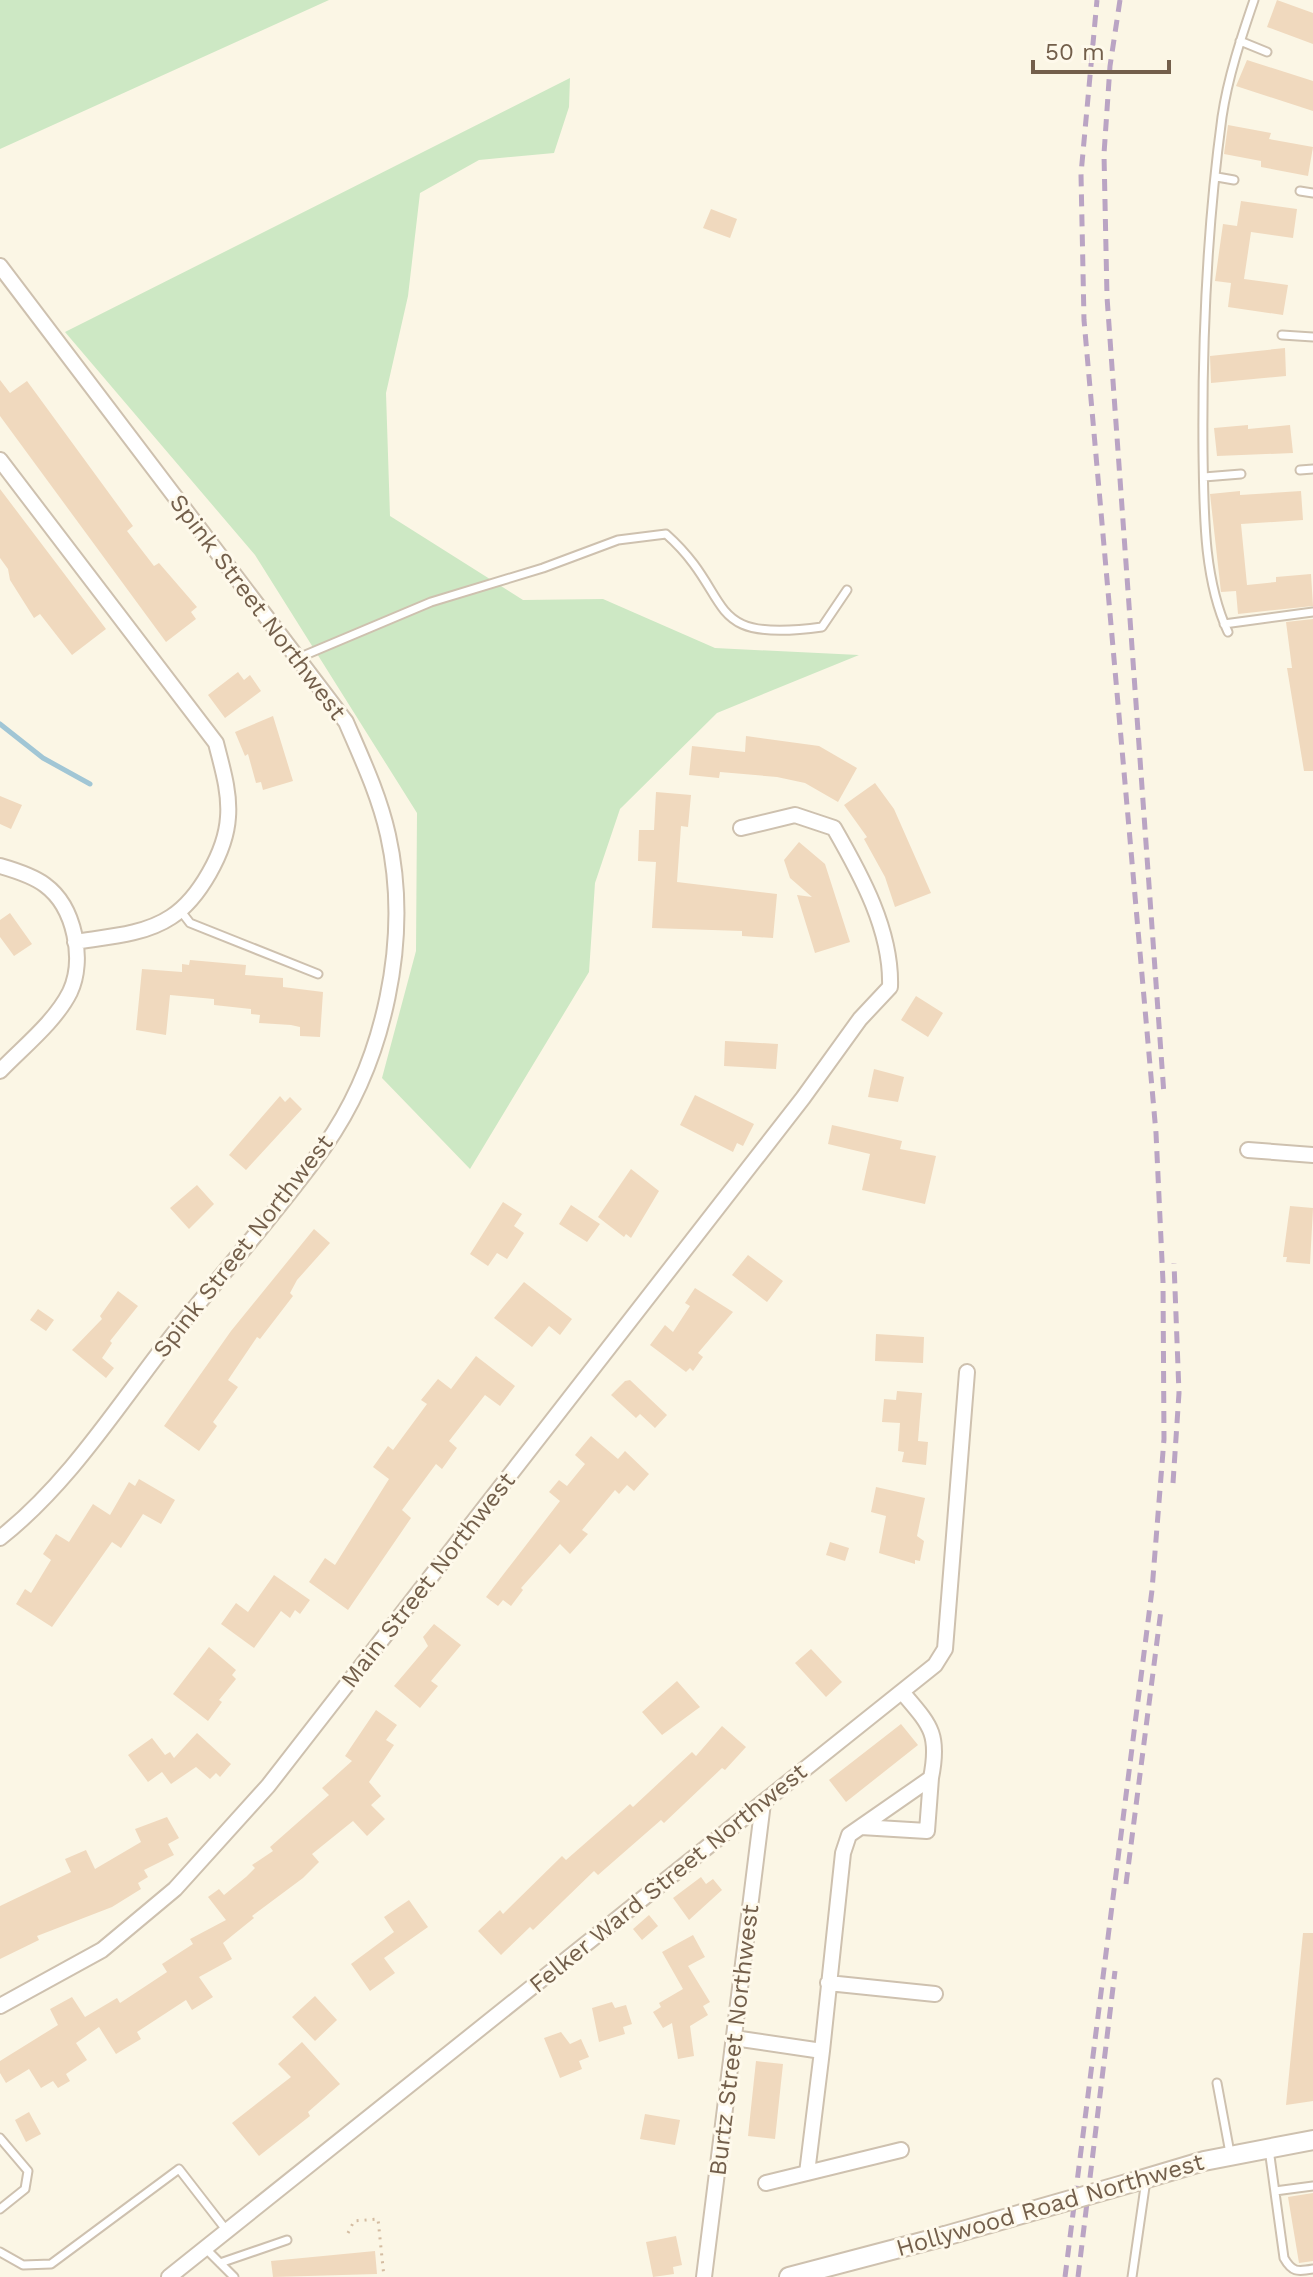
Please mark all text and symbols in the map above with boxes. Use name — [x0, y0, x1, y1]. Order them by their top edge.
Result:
scale bar — [1033, 24, 1169, 74]
text: 50 m — [1045, 38, 1105, 66]
street label: Spink Street Northwest — [164, 489, 352, 725]
street label: Spink Street Northwest — [147, 1129, 339, 1363]
street label: Main Street Northwest — [335, 1467, 521, 1693]
street label: Felker Ward Street Northwest — [524, 1757, 812, 1999]
street label: Burtz Street Northwest — [703, 1903, 765, 2177]
street label: Hollywood Road Northwest — [893, 2148, 1207, 2262]

